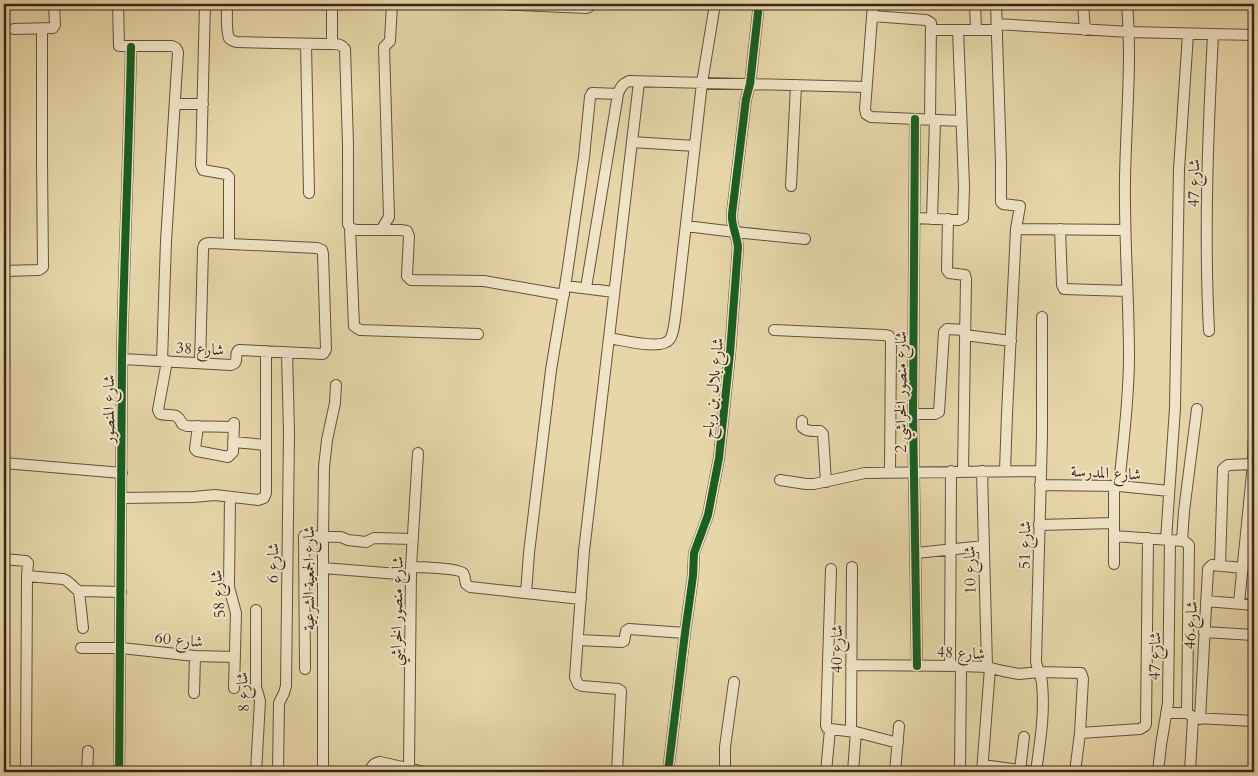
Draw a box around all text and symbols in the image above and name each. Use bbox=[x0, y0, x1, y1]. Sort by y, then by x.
street label: شارع 47 bbox=[1183, 159, 1207, 207]
street label: شارع منصور الخراشي 2 bbox=[890, 331, 916, 453]
street label: شارع 38 bbox=[175, 337, 225, 363]
street label: شارع بلال بن رباح bbox=[697, 337, 732, 440]
street label: شارع المنصور bbox=[98, 375, 122, 445]
street label: شارع المدرسة bbox=[1070, 460, 1142, 488]
street label: شارع 51 bbox=[1014, 521, 1038, 569]
street label: شارع الجمعية الشرعية bbox=[298, 526, 322, 630]
street label: شارع 6 bbox=[262, 543, 286, 583]
street label: شارع 10 bbox=[959, 546, 983, 594]
street label: شارع منصور الخراشي bbox=[385, 556, 413, 666]
street label: شارع 58 bbox=[205, 569, 233, 619]
street label: شارع 46 bbox=[1179, 600, 1205, 650]
street label: شارع 40 bbox=[826, 625, 850, 673]
street label: شارع 60 bbox=[154, 627, 204, 655]
street label: شارع 47 bbox=[1144, 632, 1168, 680]
street label: شارع 48 bbox=[936, 641, 986, 667]
street label: شارع 8 bbox=[231, 671, 257, 713]

